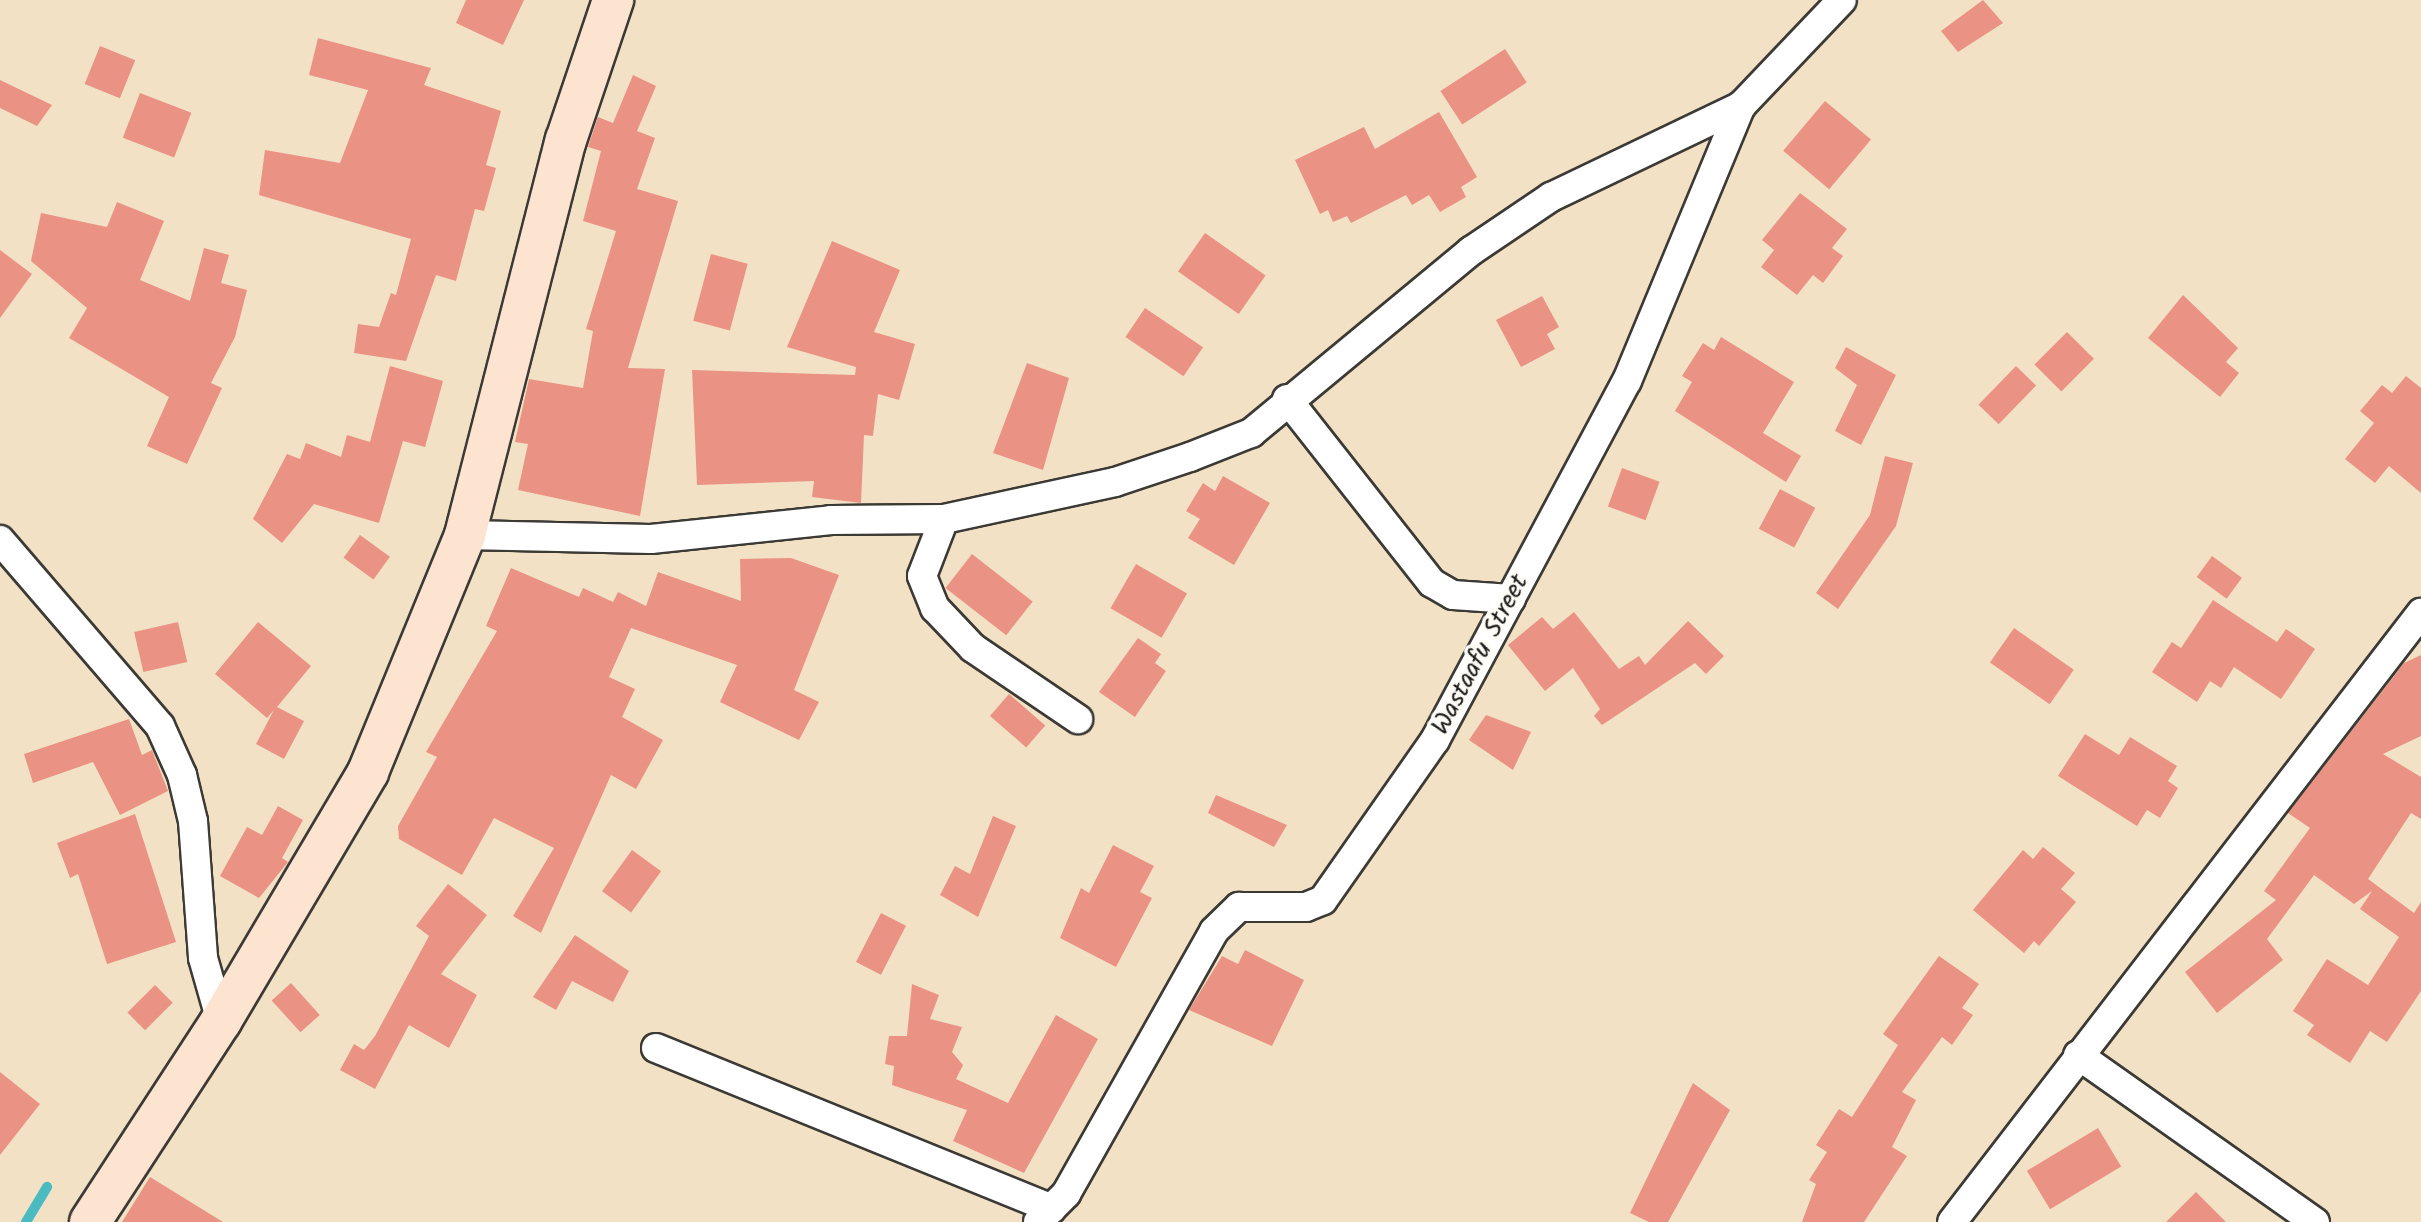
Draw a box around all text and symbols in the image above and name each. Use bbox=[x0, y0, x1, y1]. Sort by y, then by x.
street label: Wastaafu Street bbox=[1426, 570, 1536, 740]

